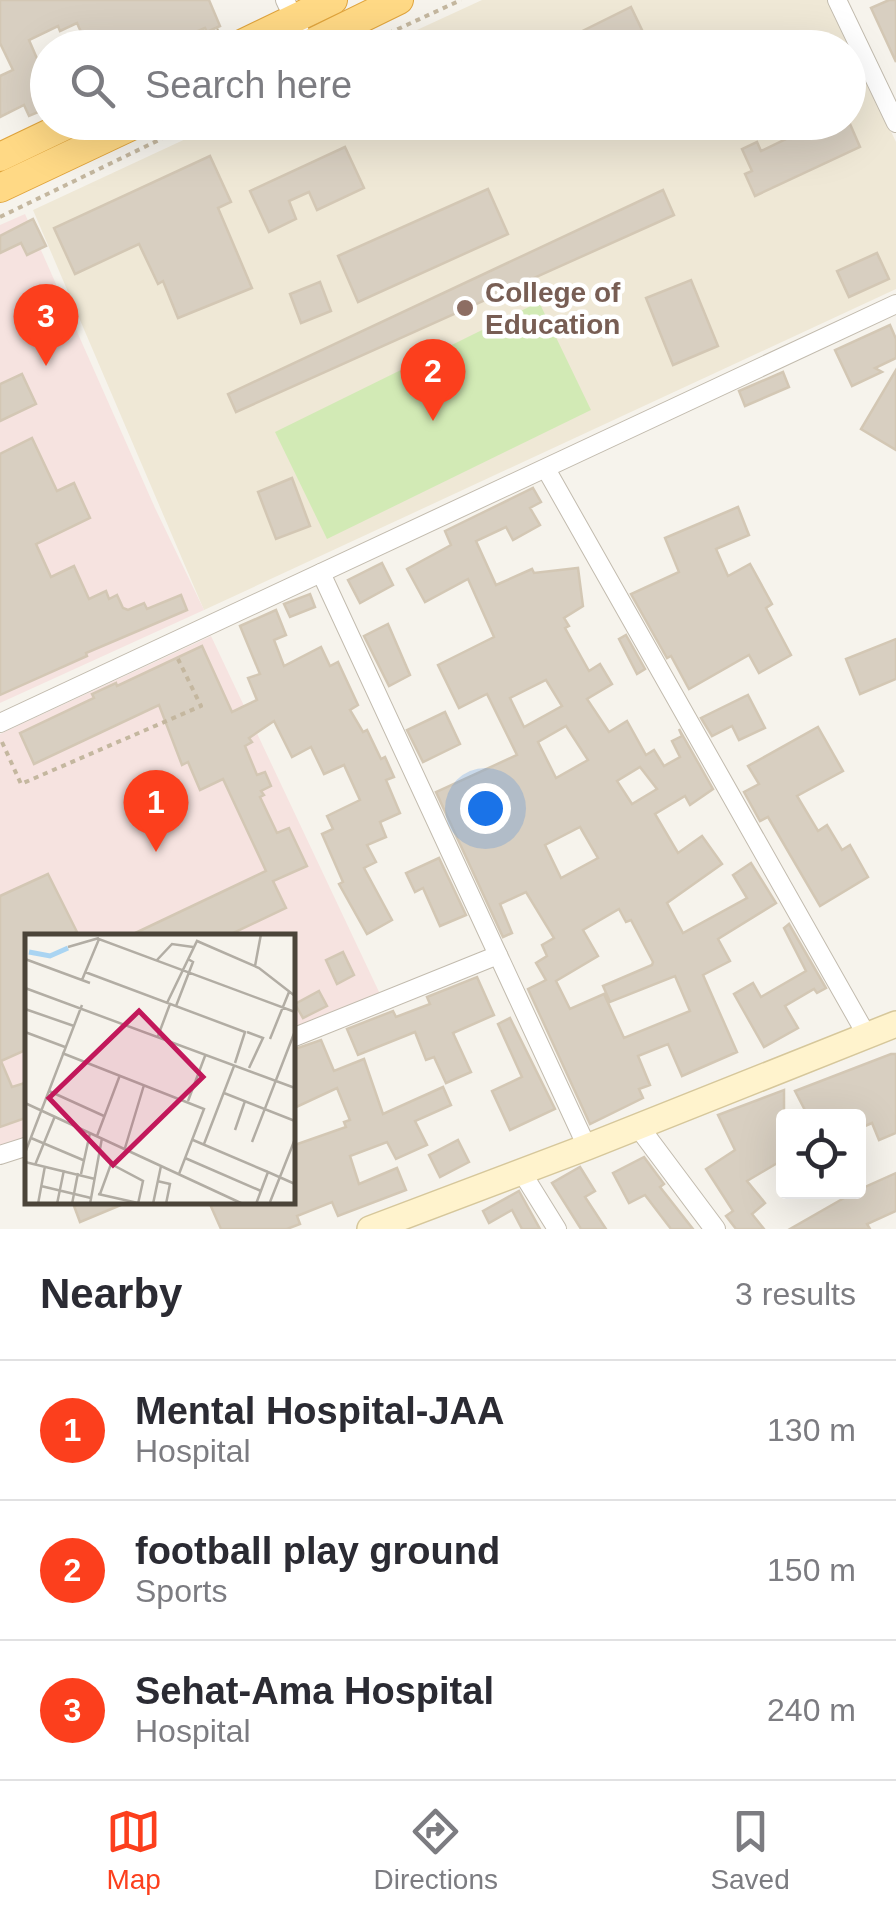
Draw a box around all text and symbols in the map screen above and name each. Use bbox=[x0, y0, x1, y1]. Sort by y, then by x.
search box bbox=[30, 30, 866, 140]
icon: search bbox=[65, 58, 120, 113]
text: Search here bbox=[145, 64, 352, 106]
place label: College of Education bbox=[485, 277, 621, 340]
pin: 3 bbox=[13, 284, 78, 366]
marker: College of Education bbox=[454, 297, 476, 319]
pin: 2 bbox=[400, 338, 466, 421]
pin: 1 bbox=[124, 770, 188, 852]
your location bbox=[460, 783, 511, 834]
inset map bbox=[25, 934, 295, 1204]
map controls bbox=[776, 1109, 866, 1199]
button: locate bbox=[776, 1109, 866, 1199]
text: Nearby bbox=[40, 1270, 182, 1317]
text: 3 results bbox=[735, 1276, 856, 1312]
text: Mental Hospital-JAA bbox=[135, 1390, 504, 1432]
text: 1 bbox=[64, 1412, 81, 1448]
text: 130 m bbox=[767, 1412, 856, 1448]
text: Hospital bbox=[135, 1433, 251, 1469]
text: football play ground bbox=[135, 1530, 500, 1572]
text: 2 bbox=[64, 1552, 81, 1588]
text: 150 m bbox=[767, 1552, 856, 1588]
text: Sports bbox=[135, 1573, 227, 1609]
text: Sehat-Ama Hospital bbox=[135, 1670, 494, 1712]
text: 3 bbox=[64, 1692, 81, 1728]
text: 240 m bbox=[767, 1692, 856, 1728]
text: Hospital bbox=[135, 1713, 251, 1749]
tab: Map bbox=[106, 1804, 161, 1896]
tab: Directions bbox=[374, 1804, 498, 1896]
tab: Saved bbox=[710, 1804, 790, 1896]

